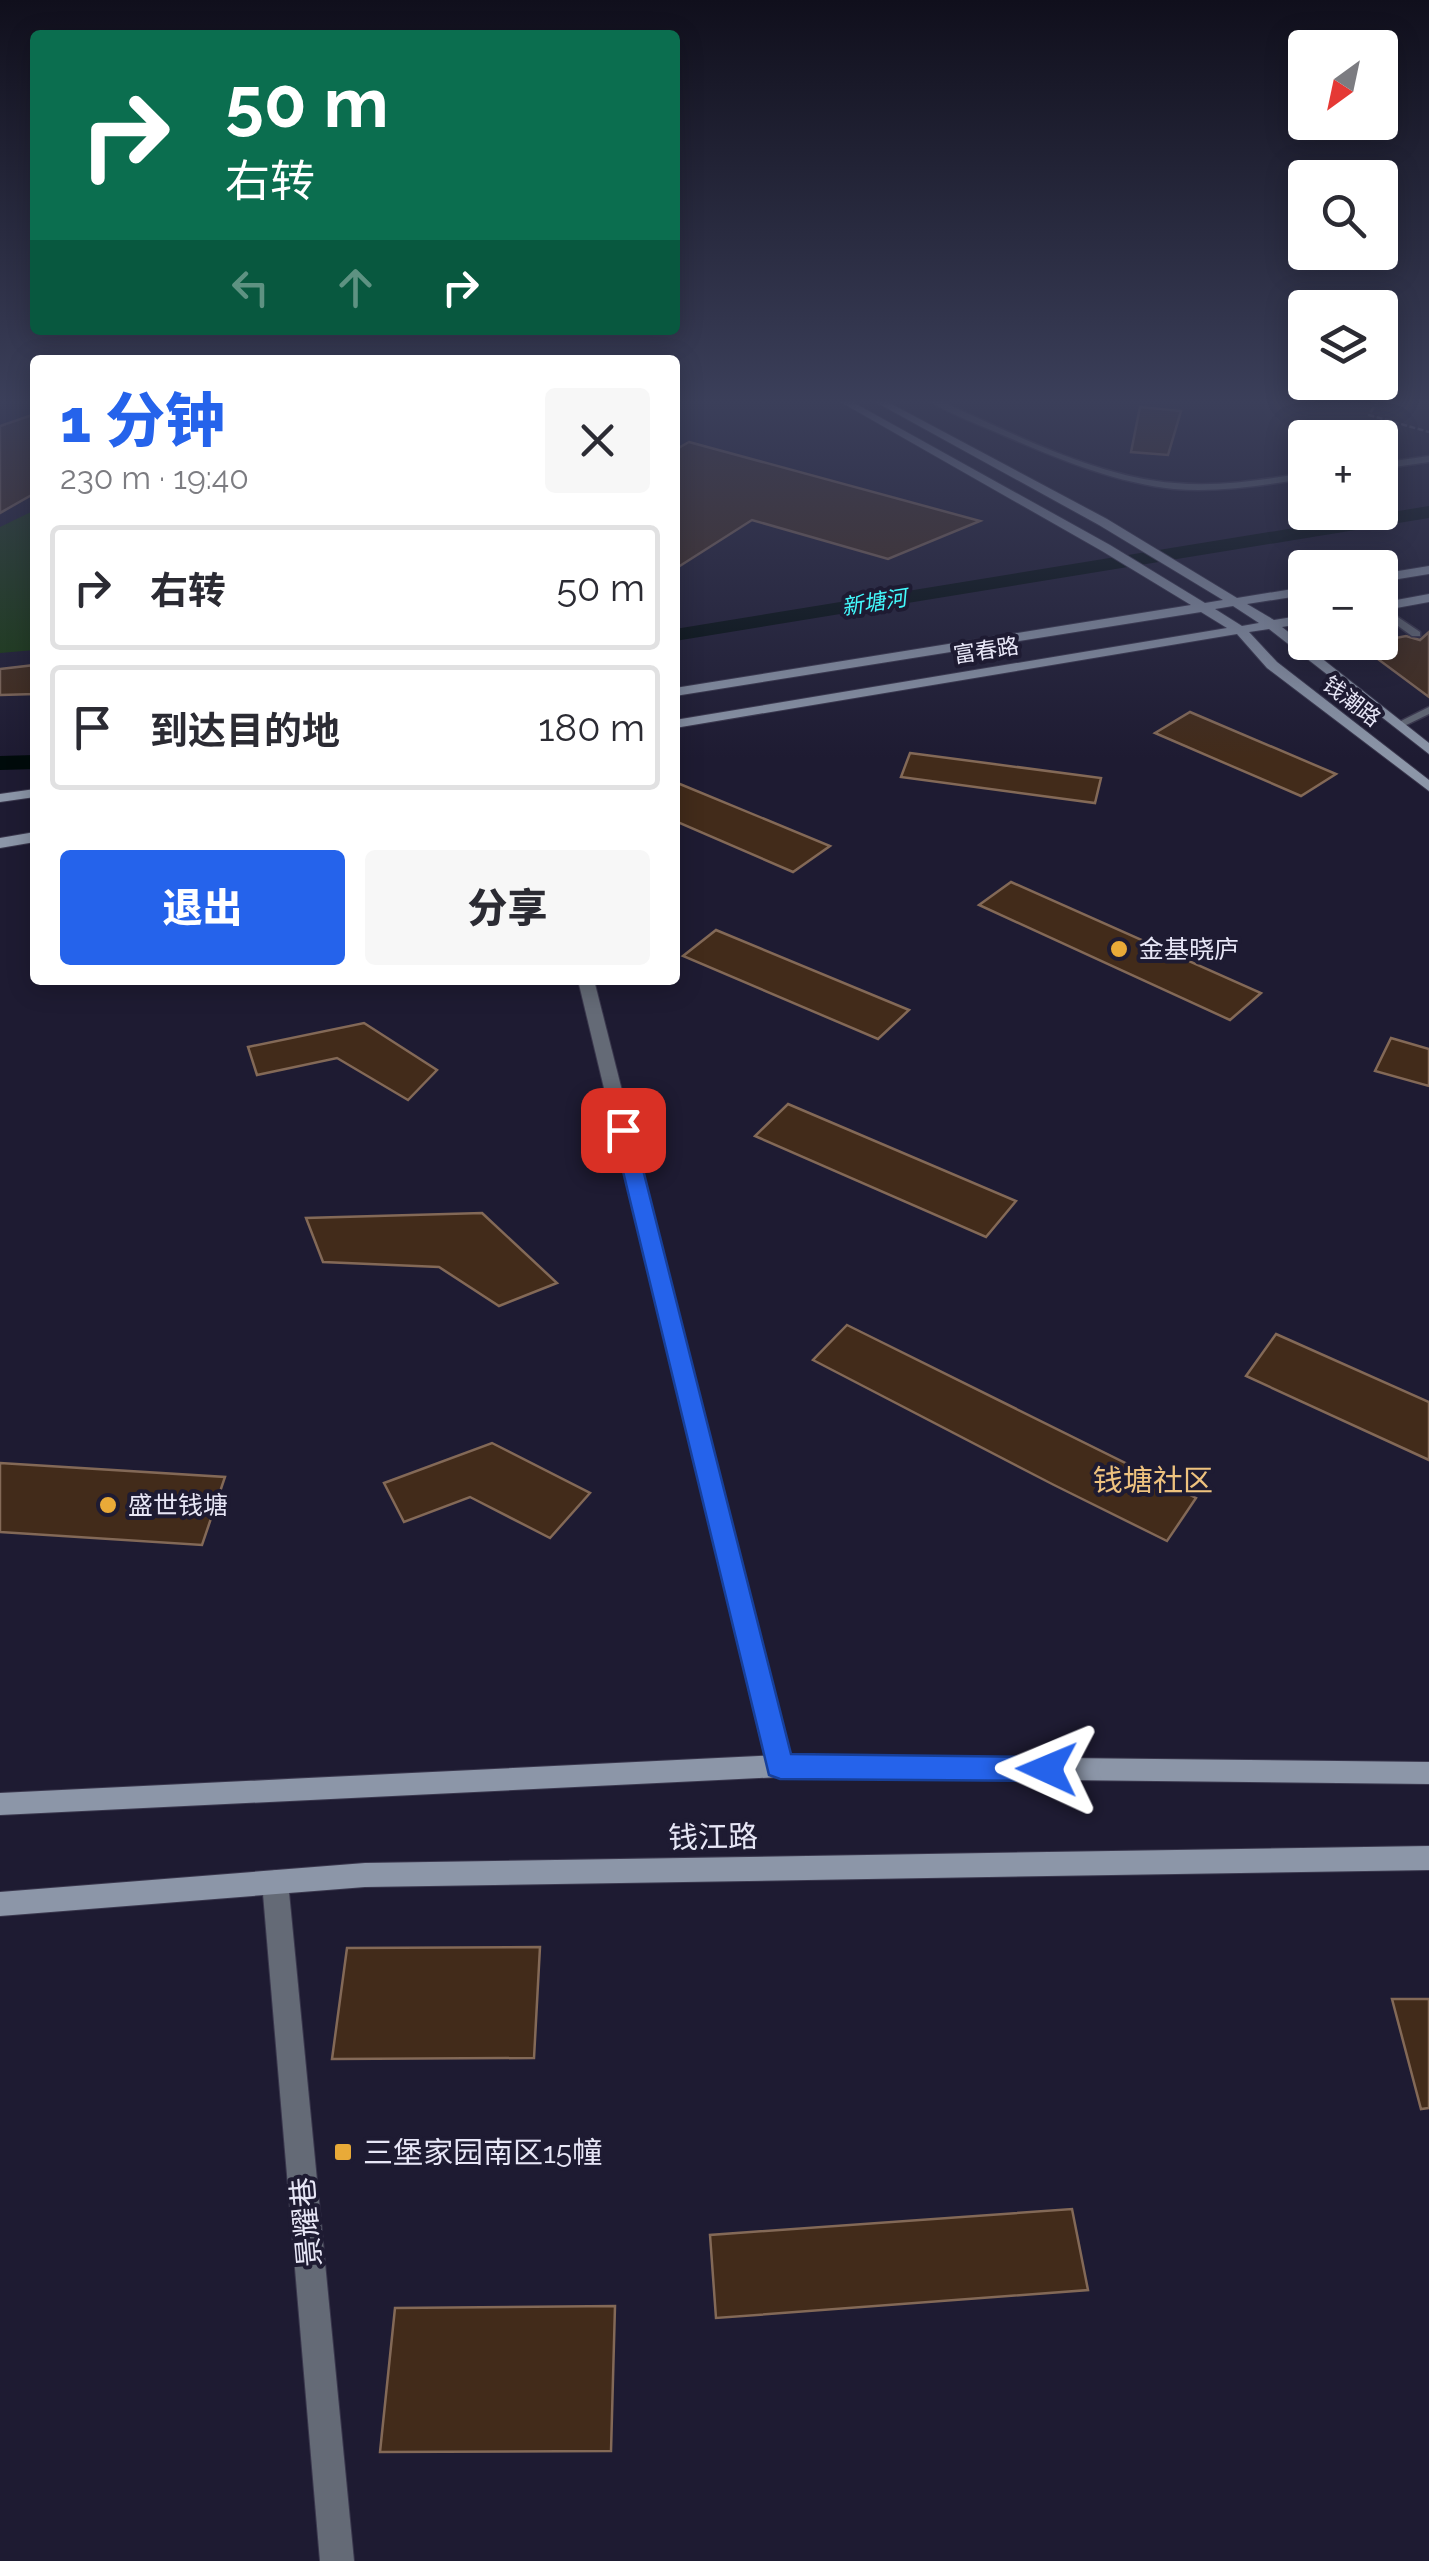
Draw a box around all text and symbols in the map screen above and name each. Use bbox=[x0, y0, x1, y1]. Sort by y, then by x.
north arrow bbox=[1288, 30, 1398, 140]
map controls bbox=[1288, 30, 1398, 660]
text: 50 m bbox=[225, 61, 389, 143]
icon: right bbox=[60, 70, 190, 200]
text: 右转 bbox=[225, 155, 315, 208]
button: search bbox=[1288, 160, 1398, 270]
icon: left bbox=[223, 260, 278, 315]
icon: ahead bbox=[328, 260, 383, 315]
icon: right bbox=[433, 260, 488, 315]
button: layers bbox=[1288, 290, 1398, 400]
text: 1 分钟 bbox=[60, 386, 225, 456]
button: close bbox=[545, 388, 650, 493]
button: + bbox=[1288, 420, 1398, 530]
text: 230 m · 19:40 bbox=[60, 459, 249, 496]
button: − bbox=[1288, 550, 1398, 660]
icon: right bbox=[65, 560, 120, 615]
text: 50 m bbox=[556, 565, 645, 610]
text: 右转 bbox=[150, 568, 226, 613]
water label: 新塘河 bbox=[839, 583, 913, 620]
street label: 富春路 bbox=[951, 632, 1021, 668]
street label: 钱潮路 bbox=[1318, 670, 1386, 732]
icon: arrive bbox=[65, 700, 120, 755]
text: 180 m bbox=[538, 705, 645, 750]
text: 到达目的地 bbox=[150, 708, 340, 753]
button: 退出 bbox=[60, 850, 345, 965]
button: 分享 bbox=[365, 850, 650, 965]
place label: 金基晓庐 bbox=[1139, 934, 1239, 964]
marker: 金基晓庐 bbox=[1108, 938, 1130, 960]
pin bbox=[581, 1088, 666, 1173]
icon: arrive bbox=[596, 1103, 651, 1158]
district label: 钱塘社区 bbox=[1093, 1463, 1213, 1498]
place label: 盛世钱塘 bbox=[128, 1490, 228, 1520]
marker: 盛世钱塘 bbox=[97, 1494, 119, 1516]
position arrow bbox=[995, 1717, 1099, 1821]
street label: 钱江路 bbox=[668, 1819, 758, 1855]
place label: 三堡家园南区15幢 bbox=[363, 2135, 602, 2170]
marker: 三堡家园南区15幢 bbox=[332, 2141, 354, 2163]
street label: 景耀巷 bbox=[285, 2176, 327, 2268]

